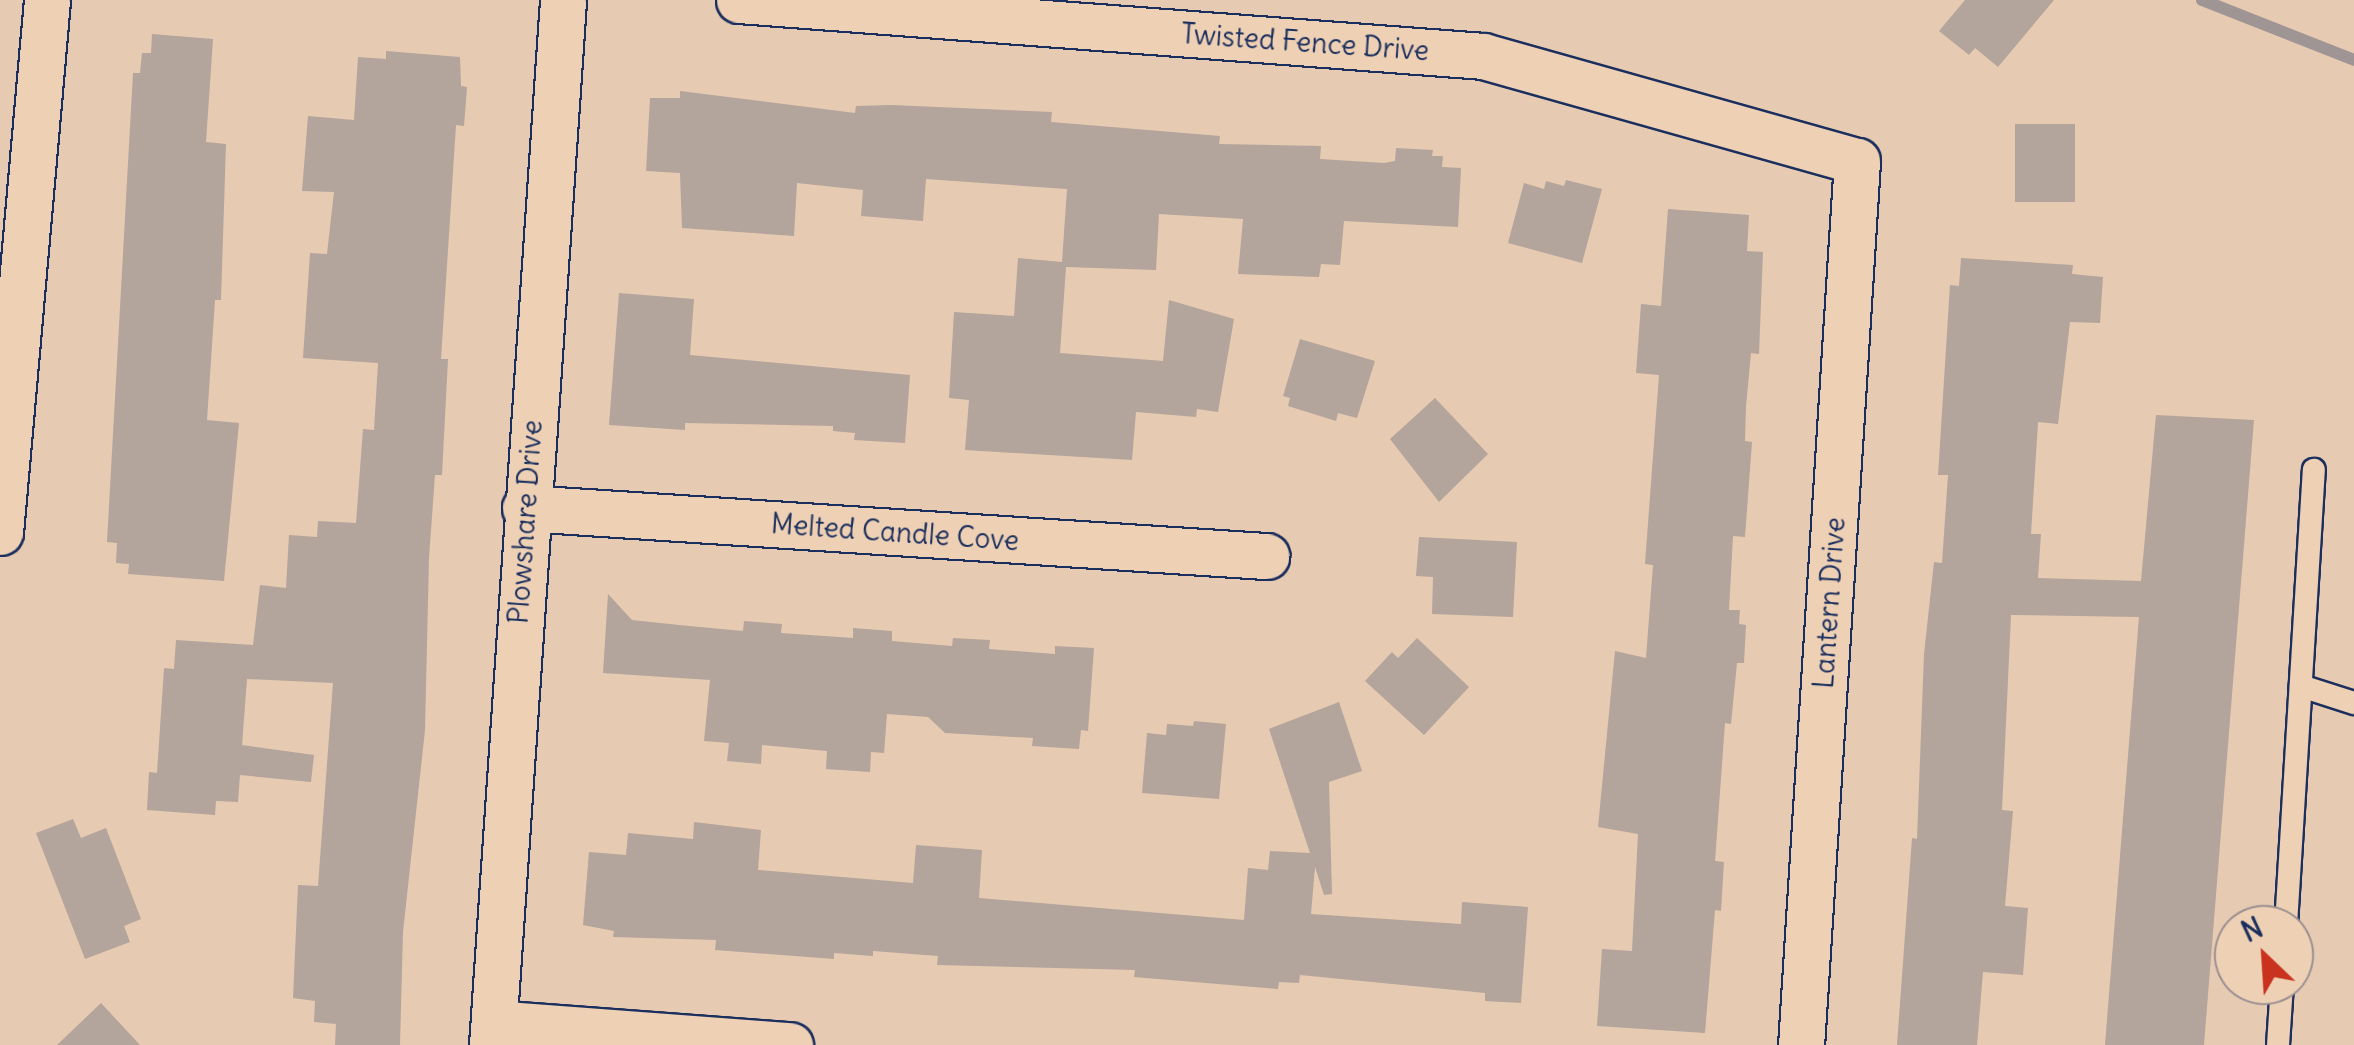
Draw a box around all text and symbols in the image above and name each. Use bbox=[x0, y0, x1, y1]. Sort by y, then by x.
street label: Twisted Fence Drive bbox=[1180, 17, 1430, 67]
street label: Plowshare Drive bbox=[501, 419, 549, 625]
street label: Melted Candle Cove bbox=[770, 507, 1020, 557]
street label: Lantern Drive bbox=[1806, 516, 1852, 690]
north arrow bbox=[2214, 905, 2314, 1005]
text: N bbox=[2236, 909, 2269, 950]

